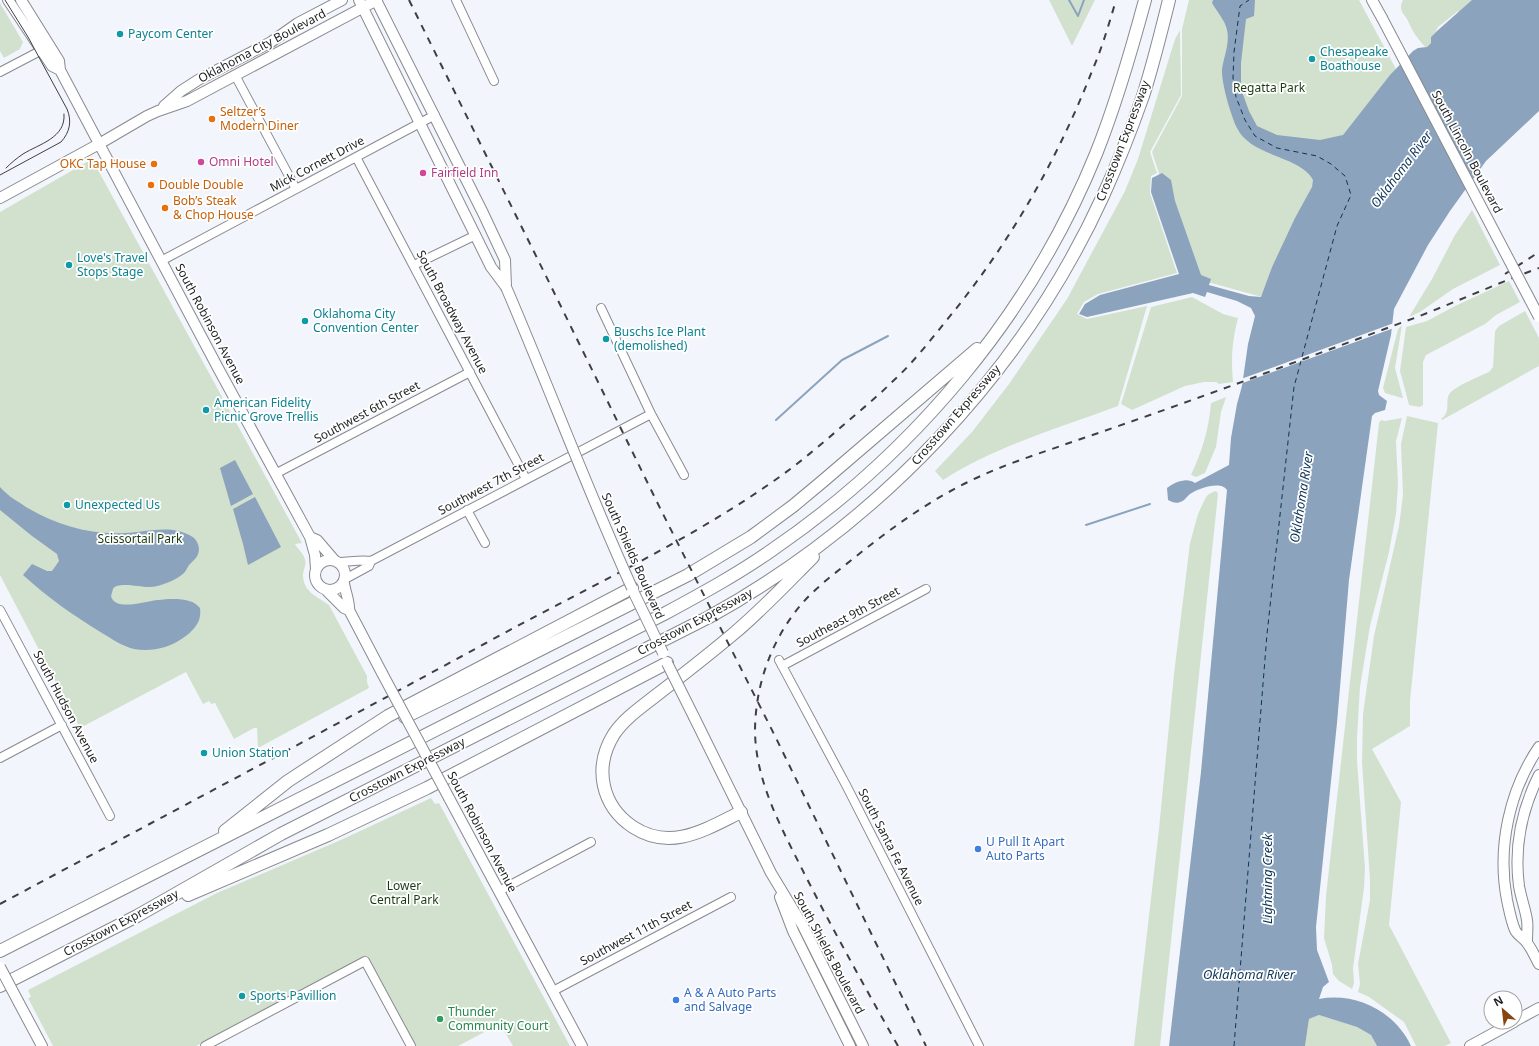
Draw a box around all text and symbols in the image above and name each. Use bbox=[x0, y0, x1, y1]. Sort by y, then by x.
street label: Oklahoma City Boulevard bbox=[195, 5, 329, 87]
place label: Paycom Center bbox=[128, 25, 213, 42]
marker: Paycom Center bbox=[115, 29, 125, 39]
place label: Chesapeake Boathouse bbox=[1320, 43, 1389, 74]
marker: Chesapeake Boathouse bbox=[1307, 54, 1317, 64]
street label: Crosstown Expressway bbox=[1092, 77, 1154, 204]
park label: Regatta Park bbox=[1233, 79, 1306, 96]
street label: South Lincoln Boulevard bbox=[1428, 87, 1507, 216]
place label: Seltzer’s Modern Diner bbox=[220, 103, 299, 134]
marker: Seltzer’s Modern Diner bbox=[207, 114, 217, 124]
water label: Oklahoma River bbox=[1366, 126, 1436, 211]
street label: Mick Cornett Drive bbox=[267, 131, 367, 196]
place label: Omni Hotel bbox=[209, 153, 274, 170]
place label: OKC Tap House bbox=[60, 155, 146, 172]
marker: Omni Hotel bbox=[196, 157, 206, 167]
marker: OKC Tap House bbox=[149, 159, 159, 169]
place label: Fairfield Inn bbox=[431, 164, 499, 181]
marker: Fairfield Inn bbox=[418, 168, 428, 178]
place label: Double Double bbox=[159, 176, 244, 193]
marker: Double Double bbox=[146, 180, 156, 190]
place label: Bob’s Steak & Chop House bbox=[173, 192, 254, 223]
marker: Bob’s Steak & Chop House bbox=[160, 203, 170, 213]
street label: South Broadway Avenue bbox=[413, 247, 492, 377]
place label: Love's Travel Stops Stage bbox=[77, 249, 148, 280]
marker: Love's Travel Stops Stage bbox=[64, 260, 74, 270]
street label: South Robinson Avenue bbox=[171, 260, 250, 387]
place label: Oklahoma City Convention Center bbox=[313, 305, 419, 336]
marker: Oklahoma City Convention Center bbox=[300, 316, 310, 326]
place label: Buschs Ice Plant (demolished) bbox=[614, 323, 706, 354]
marker: Buschs Ice Plant (demolished) bbox=[601, 334, 611, 344]
street label: Crosstown Expressway bbox=[907, 360, 1005, 469]
street label: Southwest 6th Street bbox=[311, 376, 423, 447]
place label: American Fidelity Picnic Grove Trellis bbox=[214, 394, 319, 425]
marker: American Fidelity Picnic Grove Trellis bbox=[201, 405, 211, 415]
street label: Southwest 7th Street bbox=[435, 448, 547, 519]
water label: Oklahoma River bbox=[1285, 449, 1317, 544]
street label: South Shields Boulevard bbox=[598, 490, 669, 622]
place label: Unexpected Us bbox=[75, 496, 160, 513]
marker: Unexpected Us bbox=[62, 500, 72, 510]
park label: Scissortail Park bbox=[98, 530, 183, 547]
street label: Southeast 9th Street bbox=[793, 582, 903, 651]
street label: Crosstown Expressway bbox=[634, 584, 756, 659]
street label: South Hudson Avenue bbox=[29, 647, 104, 766]
street label: Crosstown Expressway bbox=[346, 733, 468, 806]
place label: Union Station bbox=[212, 744, 289, 761]
marker: Union Station bbox=[199, 748, 209, 758]
street label: South Robinson Avenue bbox=[443, 768, 522, 895]
street label: South Santa Fe Avenue bbox=[855, 785, 928, 908]
place label: U Pull It Apart Auto Parts bbox=[986, 833, 1065, 864]
water label: Lightning Creek bbox=[1258, 833, 1276, 924]
marker: U Pull It Apart Auto Parts bbox=[973, 844, 983, 854]
park label: Lower Central Park bbox=[369, 877, 439, 908]
street label: Crosstown Expressway bbox=[60, 885, 182, 960]
street label: South Shields Boulevard bbox=[790, 889, 869, 1017]
street label: Southwest 11th Street bbox=[577, 896, 695, 969]
water label: Oklahoma River bbox=[1203, 965, 1296, 983]
place label: A & A Auto Parts and Salvage bbox=[684, 984, 777, 1015]
place label: Sports Pavillion bbox=[250, 987, 337, 1004]
north arrow bbox=[1483, 990, 1523, 1030]
marker: Sports Pavillion bbox=[237, 991, 247, 1001]
text: N bbox=[1491, 992, 1506, 1009]
marker: A & A Auto Parts and Salvage bbox=[671, 995, 681, 1005]
place label: Thunder Community Court bbox=[448, 1003, 549, 1034]
marker: Thunder Community Court bbox=[435, 1014, 445, 1024]

